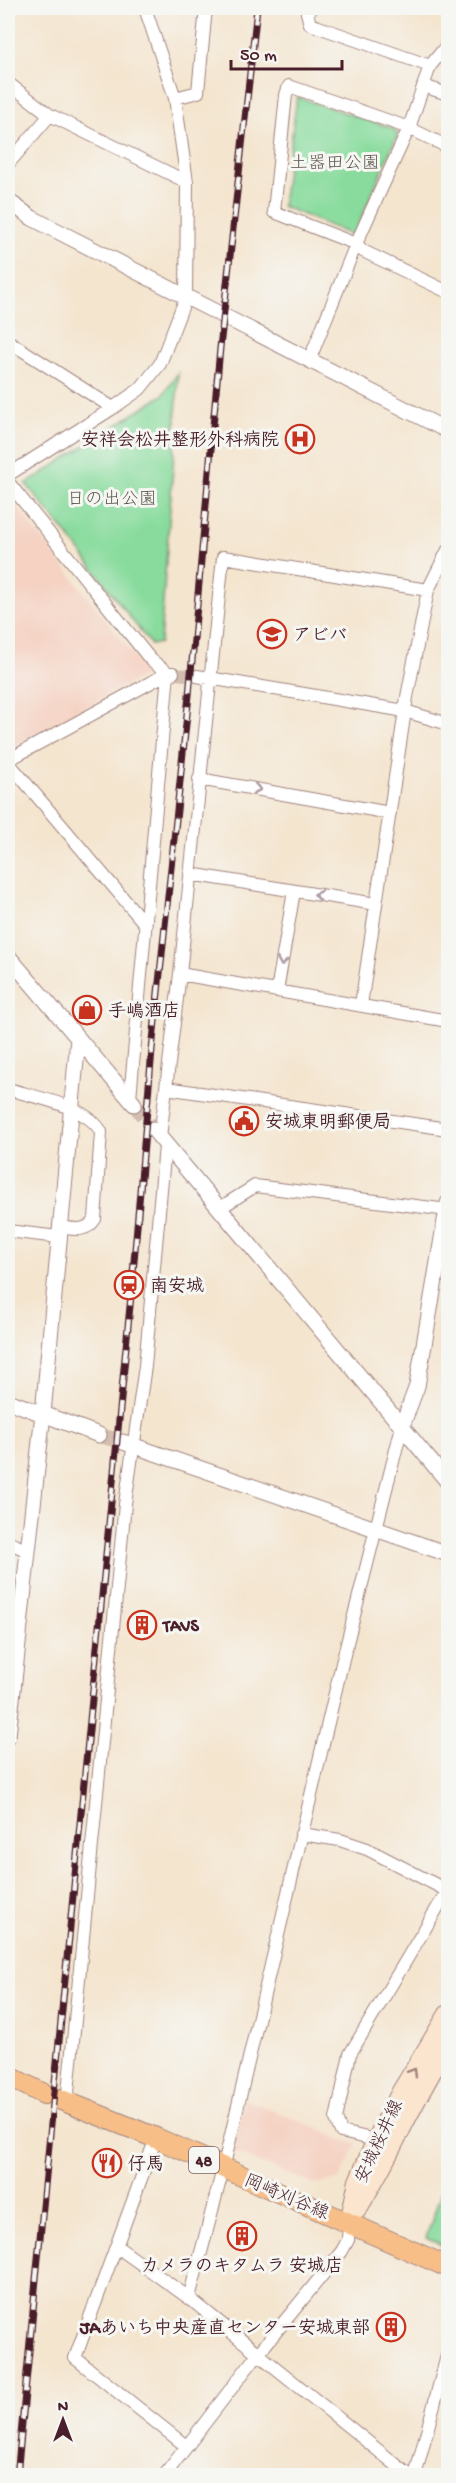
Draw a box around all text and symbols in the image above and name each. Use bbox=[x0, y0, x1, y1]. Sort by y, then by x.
scale bar bbox=[231, 33, 342, 71]
text: 50 m bbox=[240, 46, 277, 67]
park label: 土器田公園 bbox=[290, 154, 380, 175]
hospital icon: 安祥会松井整形外科病院 bbox=[284, 423, 316, 455]
place label: 安祥会松井整形外科病院 bbox=[81, 430, 279, 452]
park label: 日の出公園 bbox=[67, 489, 157, 511]
school or university icon: アビバ bbox=[256, 618, 288, 650]
place label: アビバ bbox=[293, 626, 347, 647]
one-way arrow bbox=[252, 782, 262, 795]
one-way arrow bbox=[314, 889, 323, 901]
one-way arrow bbox=[276, 956, 289, 966]
shop icon: 手嶋酒店 bbox=[71, 994, 103, 1026]
place label: 手嶋酒店 bbox=[108, 1001, 180, 1023]
public building icon: 安城東明郵便局 bbox=[228, 1105, 260, 1137]
place label: 安城東明郵便局 bbox=[265, 1112, 391, 1134]
station icon: 南安城 bbox=[113, 1269, 145, 1301]
place label: 南安城 bbox=[150, 1276, 204, 1298]
building icon: TAVS bbox=[126, 1609, 158, 1641]
place label: TAVS bbox=[161, 1617, 200, 1638]
one-way arrow bbox=[405, 2068, 417, 2078]
street label: 安城桜井線 bbox=[351, 2096, 409, 2187]
restaurant icon: 仔馬 bbox=[91, 2147, 123, 2179]
road number: 48 bbox=[189, 2147, 219, 2173]
place label: 仔馬 bbox=[128, 2154, 164, 2176]
street label: 岡崎刈谷線 bbox=[240, 2170, 332, 2226]
building icon: カメラのキタムラ 安城店 bbox=[226, 2220, 258, 2252]
place label: カメラのキタムラ 安城店 bbox=[141, 2256, 343, 2278]
building icon: JAあいち中央産直センター安城東部 bbox=[375, 2311, 407, 2343]
place label: JAあいち中央産直センター安城東部 bbox=[79, 2318, 370, 2340]
north arrow bbox=[33, 2390, 93, 2450]
text: N bbox=[58, 2399, 69, 2418]

